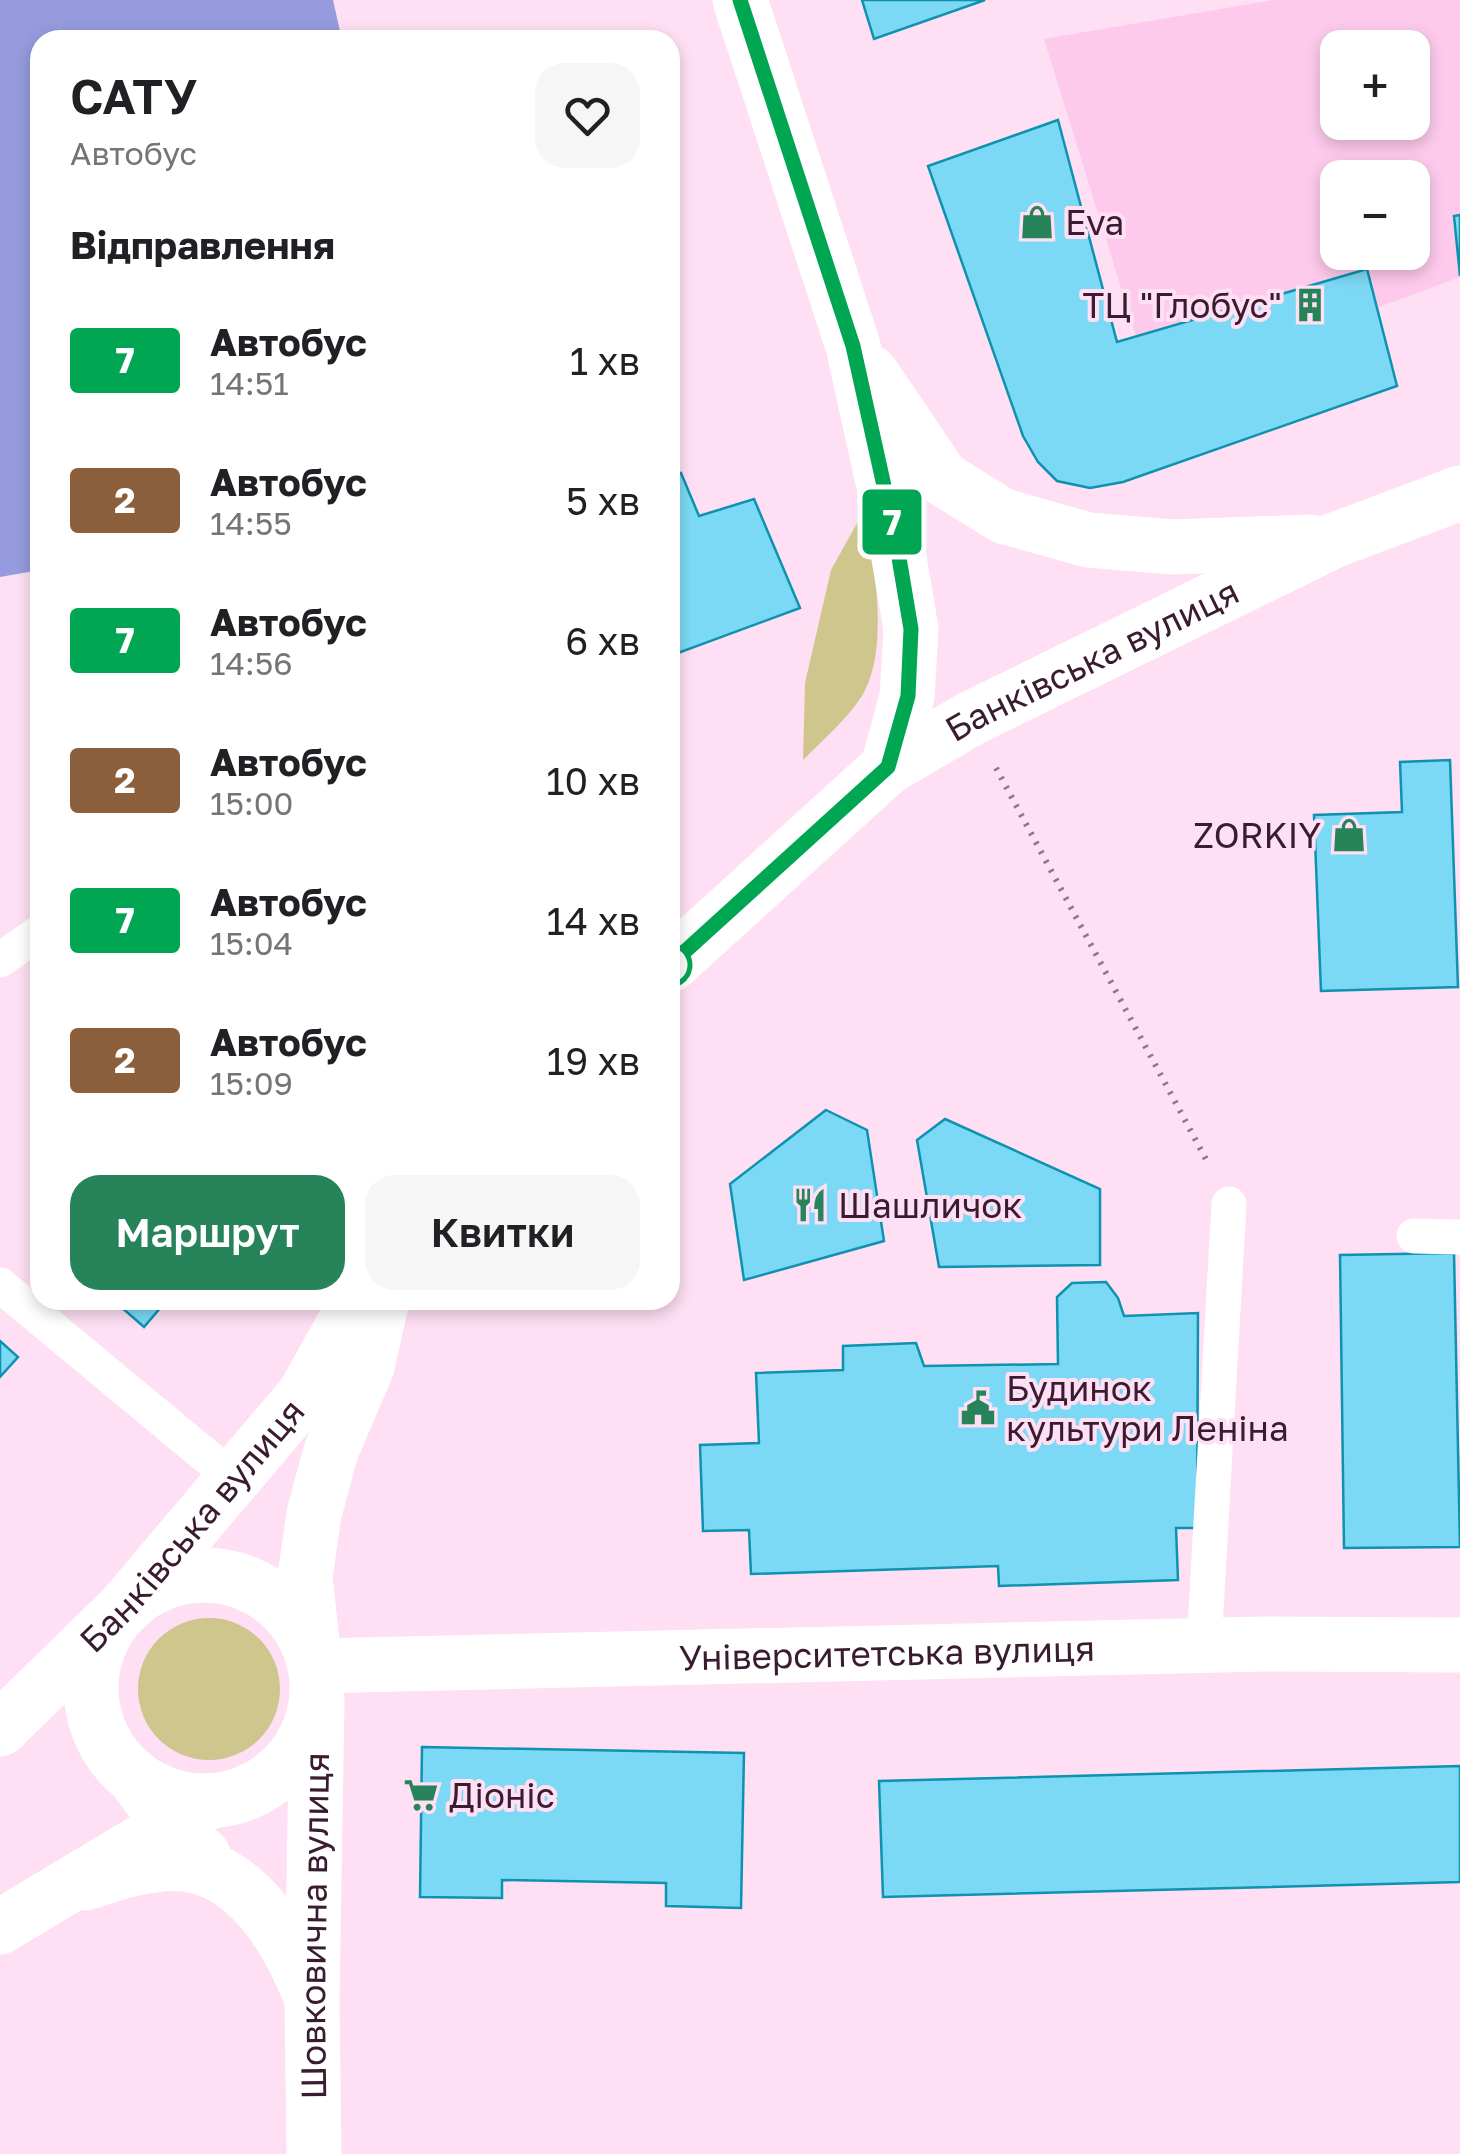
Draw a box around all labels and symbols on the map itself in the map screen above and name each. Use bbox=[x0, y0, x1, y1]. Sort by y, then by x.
place label: Eva bbox=[1065, 201, 1124, 243]
shop icon: Eva bbox=[1018, 203, 1056, 241]
place label: ТЦ "Глобус" bbox=[1082, 284, 1282, 326]
building icon: ТЦ "Глобус" bbox=[1291, 286, 1329, 324]
line badge: 7 bbox=[860, 490, 924, 554]
street label: Банківська вулиця bbox=[938, 570, 1245, 750]
place label: ZORKIY bbox=[1193, 814, 1322, 856]
shop icon: ZORKIY bbox=[1330, 816, 1368, 854]
unlabelled marker bbox=[649, 944, 691, 986]
place label: Шашличок bbox=[838, 1184, 1022, 1226]
restaurant icon: Шашличок bbox=[791, 1186, 829, 1224]
place label: Будинок культури Леніна bbox=[1006, 1367, 1289, 1449]
public building icon: Будинок культури Леніна bbox=[959, 1389, 997, 1427]
street label: Банківська вулиця bbox=[71, 1390, 313, 1661]
street label: Університетська вулиця bbox=[678, 1627, 1095, 1679]
street label: Шовковична вулиця bbox=[291, 1752, 337, 2100]
place label: Діоніс bbox=[449, 1774, 555, 1816]
supermarket icon: Діоніс bbox=[402, 1776, 440, 1814]

